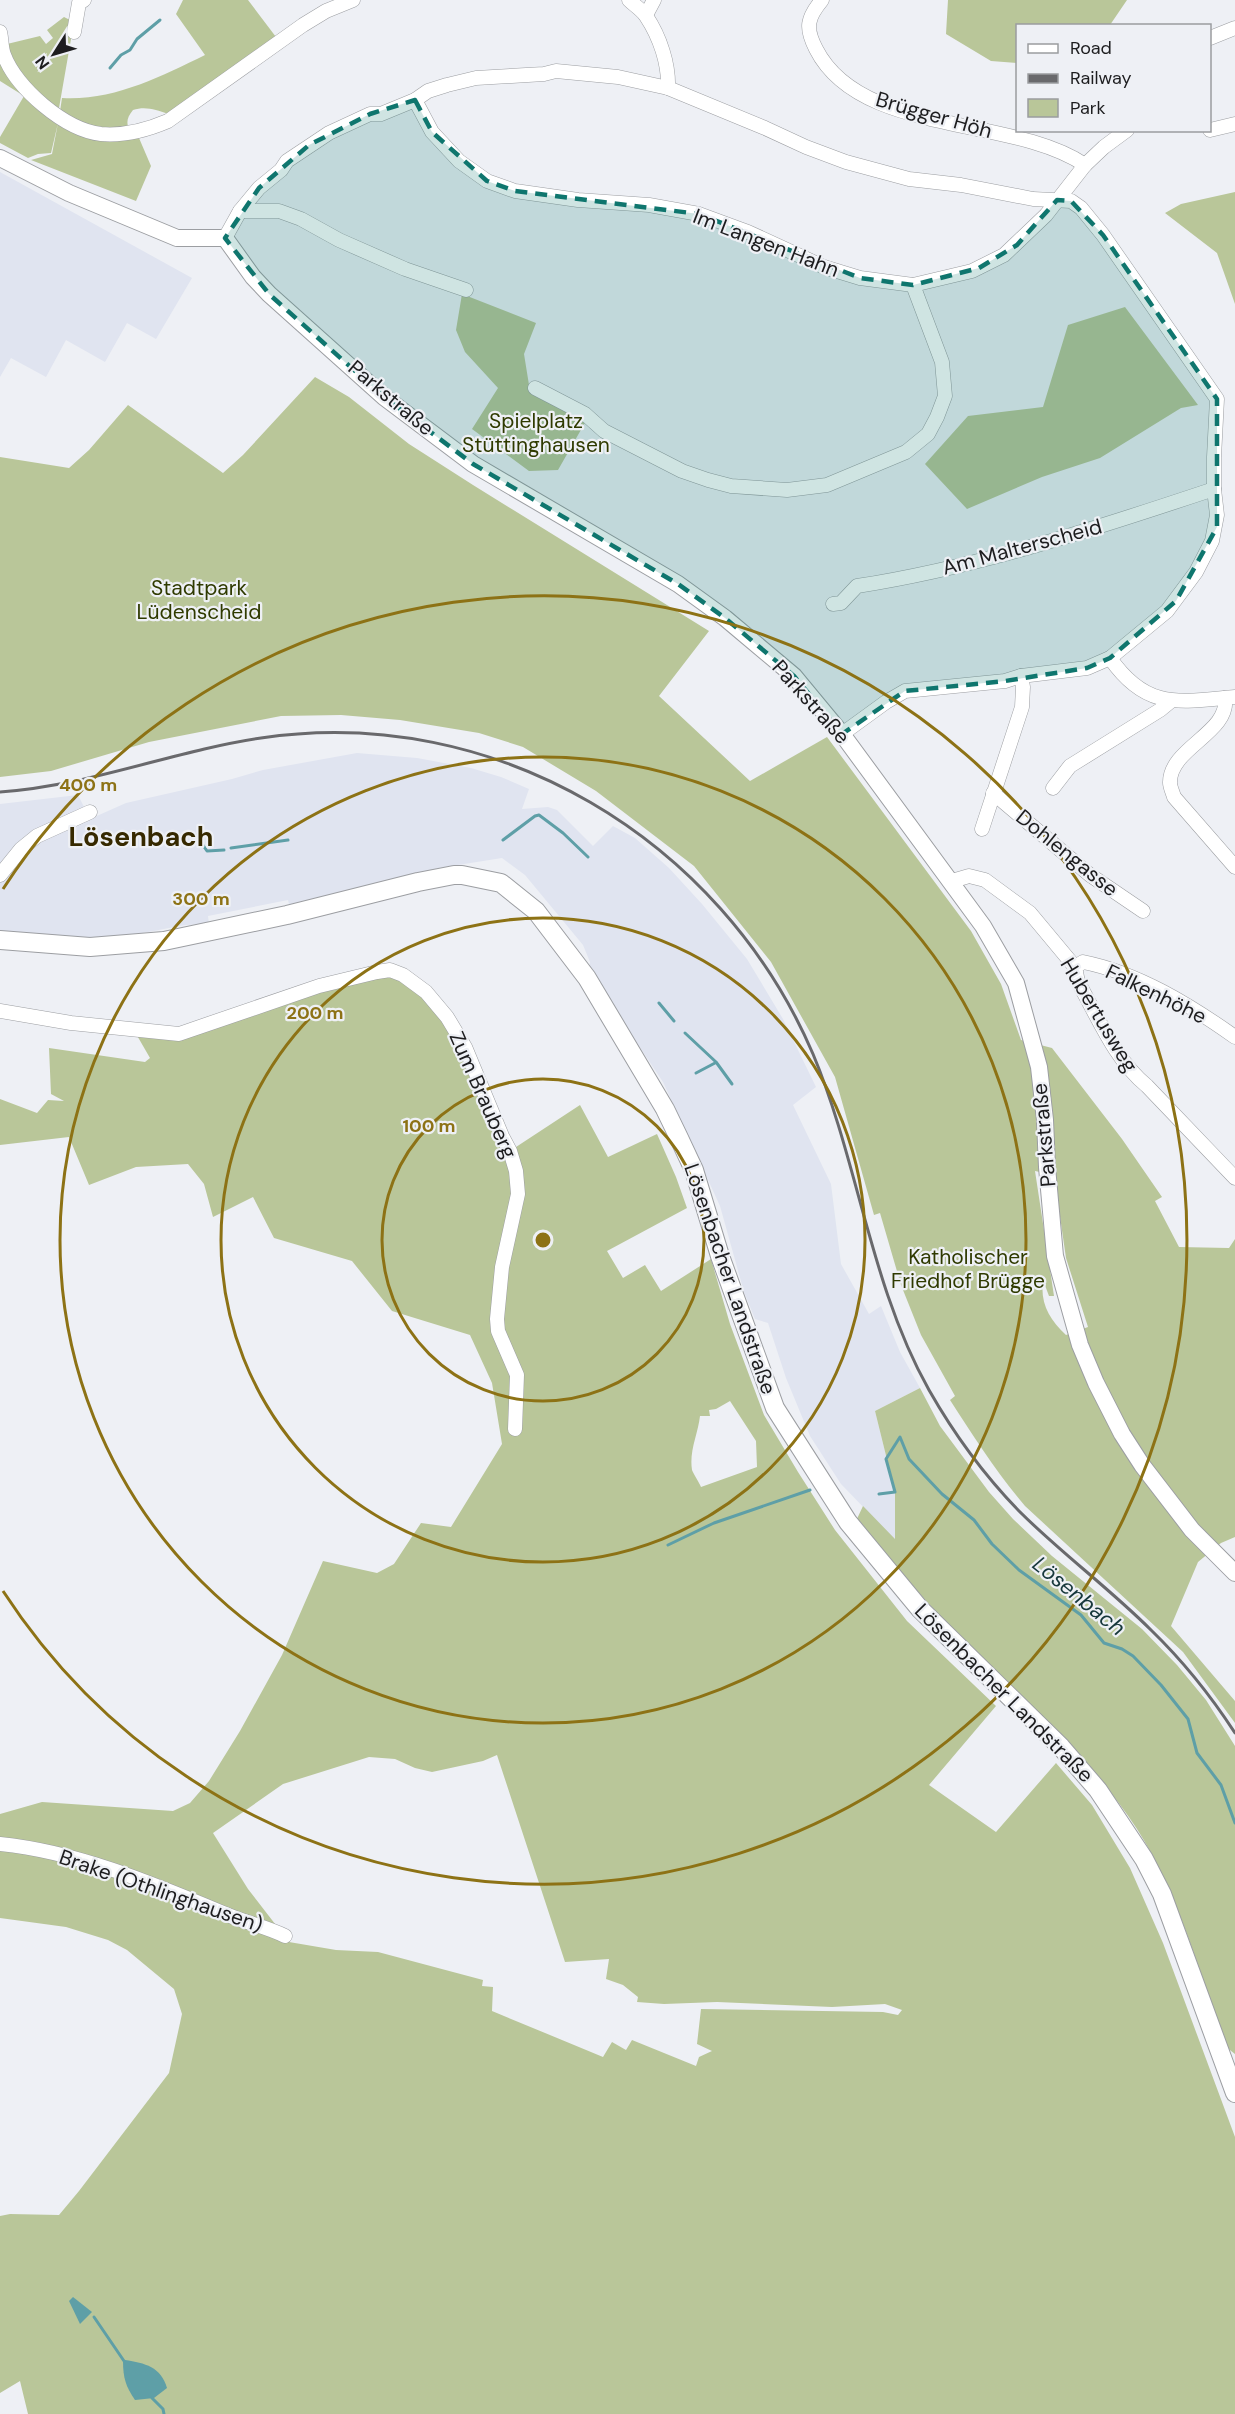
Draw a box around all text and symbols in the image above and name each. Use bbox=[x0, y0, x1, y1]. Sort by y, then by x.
north arrow bbox=[24, 24, 84, 84]
legend bbox=[1016, 24, 1211, 132]
text: Road bbox=[1070, 36, 1112, 60]
text: N bbox=[31, 52, 54, 74]
text: Railway bbox=[1070, 66, 1132, 90]
street label: Brügger Höh bbox=[873, 85, 995, 145]
text: Park bbox=[1070, 96, 1106, 120]
street label: Im Langen Hahn bbox=[689, 202, 843, 284]
street label: Parkstraße bbox=[342, 354, 440, 442]
park label: Spielplatz Stüttinghausen bbox=[462, 407, 610, 459]
street label: Am Malterscheid bbox=[939, 512, 1105, 582]
park label: Stadtpark Lüdenscheid bbox=[136, 574, 262, 626]
street label: Parkstraße bbox=[766, 654, 856, 750]
text: 400 m bbox=[59, 773, 117, 797]
street label: Dohlengasse bbox=[1010, 803, 1124, 903]
district label: Lösenbach bbox=[69, 819, 213, 854]
text: 300 m bbox=[172, 887, 230, 911]
street label: Hubertusweg bbox=[1054, 953, 1144, 1078]
street label: Falkenhöhe bbox=[1101, 958, 1211, 1030]
text: 200 m bbox=[287, 1001, 343, 1025]
street label: Zum Brauberg bbox=[443, 1027, 524, 1163]
street label: Parkstraße bbox=[1026, 1082, 1062, 1188]
text: 100 m bbox=[402, 1114, 456, 1138]
street label: Lösenbacher Landstraße bbox=[677, 1160, 783, 1398]
centre of rings bbox=[533, 1230, 553, 1250]
park label: Katholischer Friedhof Brügge bbox=[891, 1243, 1045, 1295]
water label: Lösenbach bbox=[1027, 1550, 1131, 1642]
street label: Lösenbacher Landstraße bbox=[908, 1597, 1100, 1789]
street label: Brake (Othlinghausen) bbox=[55, 1843, 267, 1939]

